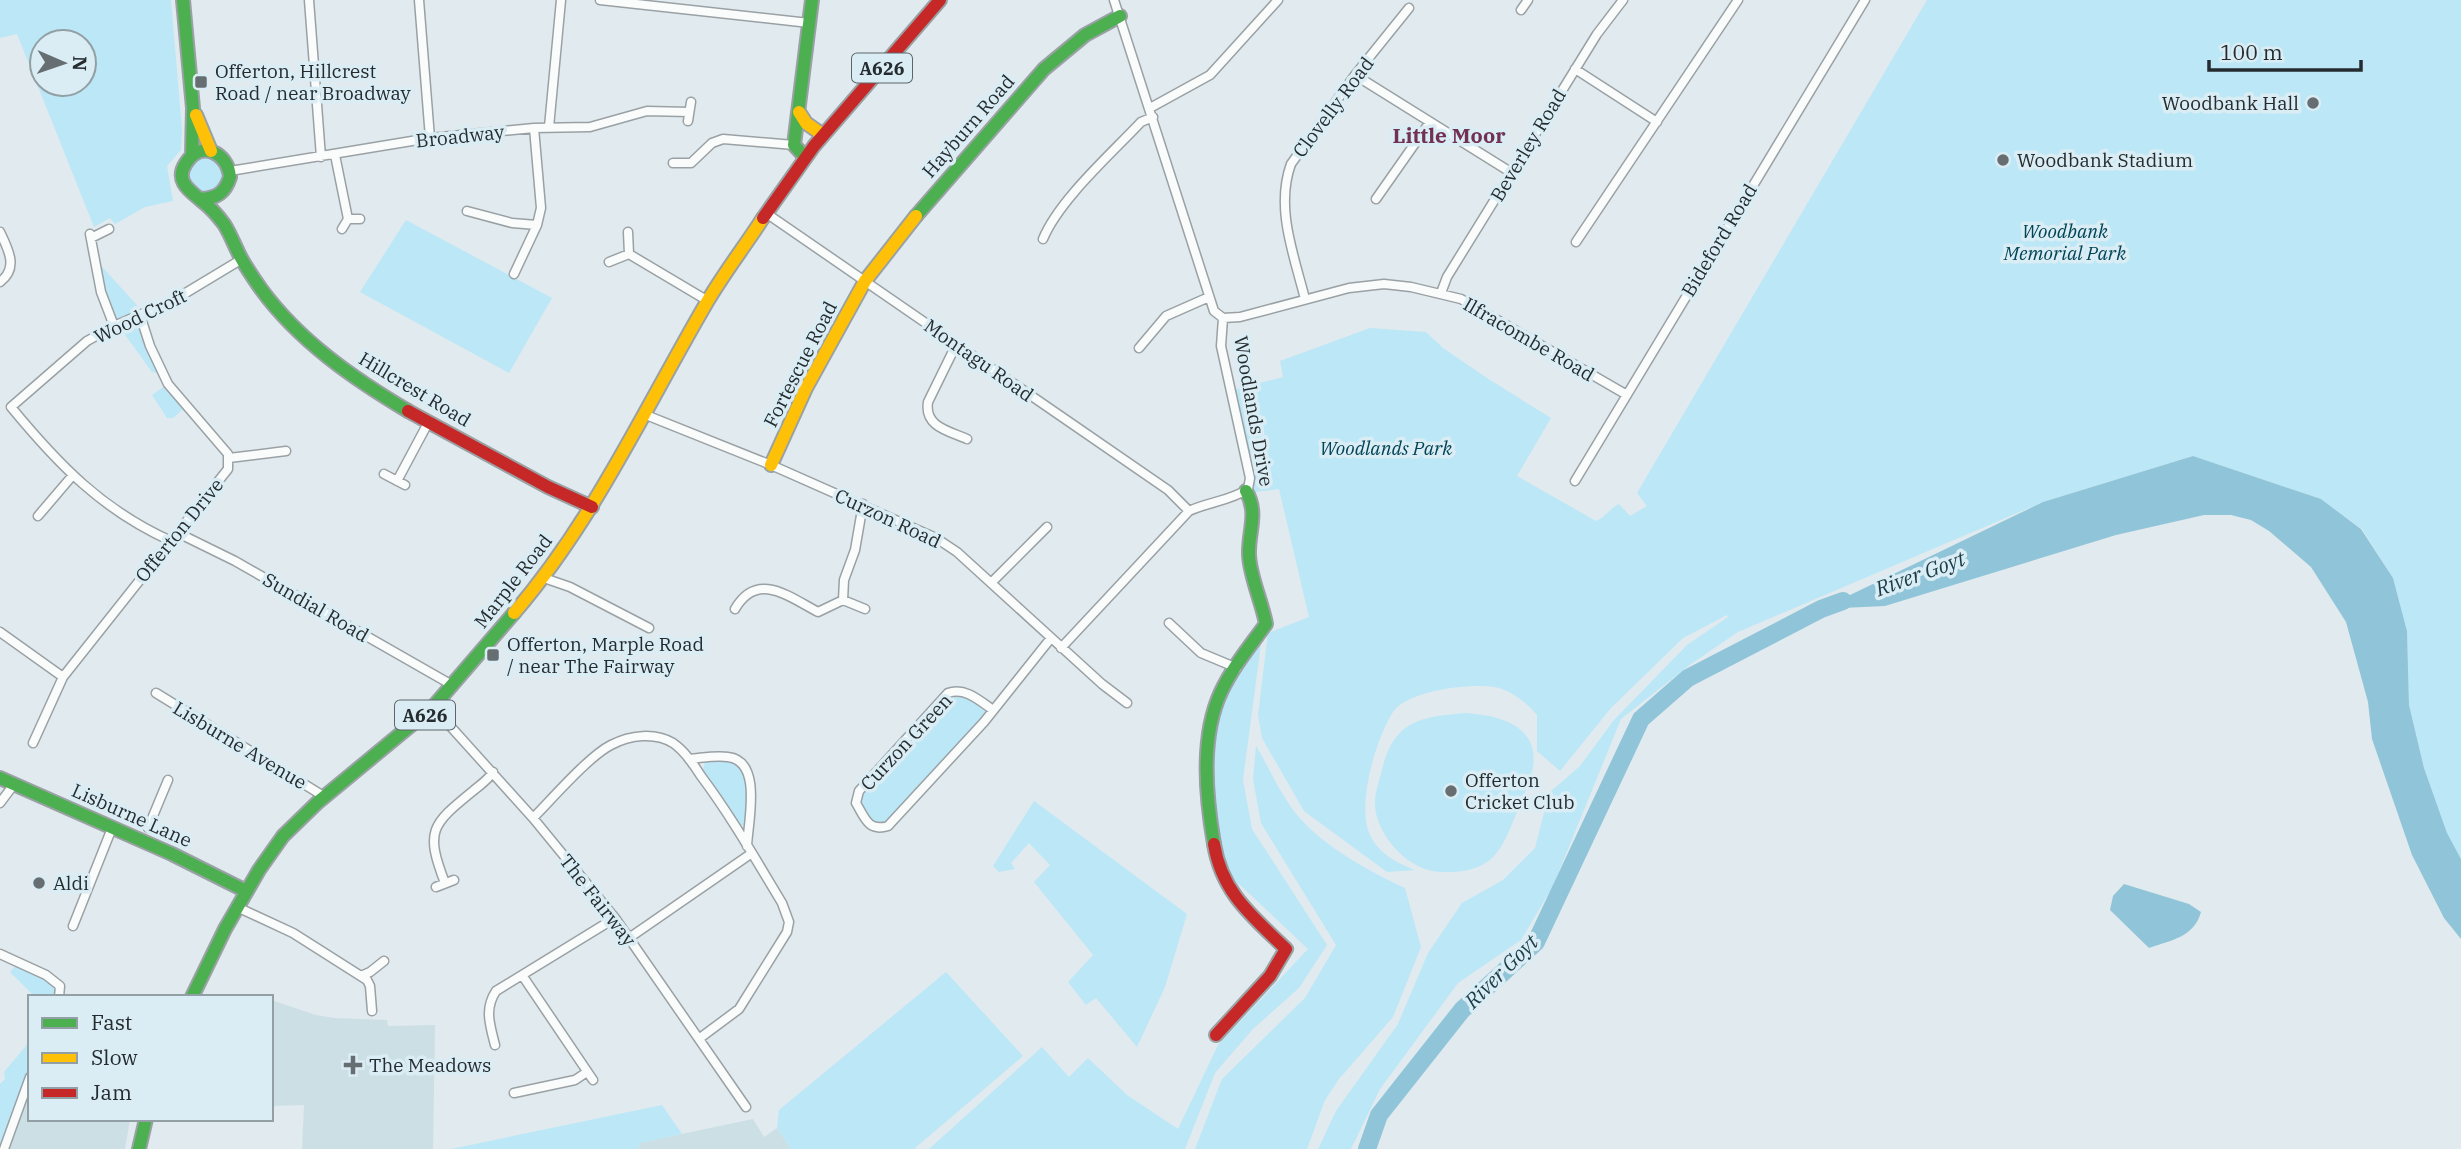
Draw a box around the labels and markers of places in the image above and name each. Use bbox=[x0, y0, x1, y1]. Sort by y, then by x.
place label: Offerton, Hillcrest Road / near Broadway bbox=[215, 59, 412, 105]
marker: Offerton, Hillcrest Road / near Broadway bbox=[193, 74, 209, 90]
place label: Woodbank Hall bbox=[2162, 91, 2299, 115]
marker: Woodbank Hall bbox=[2305, 95, 2321, 111]
place label: Woodbank Stadium bbox=[2017, 148, 2193, 172]
marker: Woodbank Stadium bbox=[1995, 152, 2011, 168]
place label: Offerton, Marple Road / near The Fairway bbox=[507, 632, 704, 678]
marker: Offerton, Marple Road / near The Fairway bbox=[485, 647, 501, 663]
place label: Offerton Cricket Club bbox=[1465, 768, 1575, 814]
marker: Offerton Cricket Club bbox=[1443, 783, 1459, 799]
place label: Aldi bbox=[53, 871, 89, 895]
marker: Aldi bbox=[31, 875, 47, 891]
place label: The Meadows bbox=[369, 1053, 491, 1077]
marker: The Meadows bbox=[343, 1055, 363, 1075]

